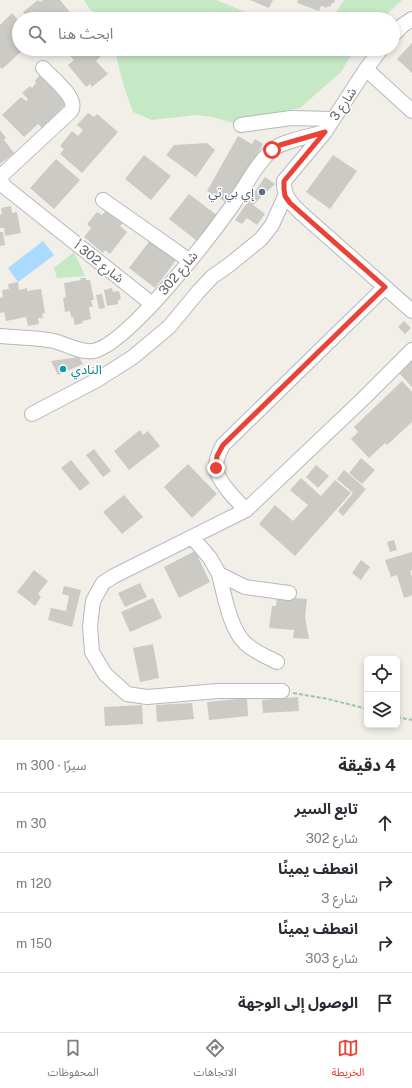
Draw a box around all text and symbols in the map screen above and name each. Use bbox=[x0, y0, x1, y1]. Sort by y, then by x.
search box bbox=[12, 12, 400, 56]
icon: search bbox=[26, 23, 48, 45]
text: ابحث هنا bbox=[58, 25, 113, 42]
street label: شارع 3 bbox=[327, 85, 362, 125]
route start bbox=[263, 141, 281, 159]
place label: إي بي تي bbox=[208, 185, 254, 203]
marker: إي بي تي bbox=[257, 187, 267, 197]
street label: شارع 302 أ bbox=[69, 237, 127, 288]
street label: شارع 302 bbox=[155, 248, 203, 300]
place label: النادي bbox=[71, 362, 102, 380]
marker: النادي bbox=[58, 364, 68, 374]
route end bbox=[207, 459, 225, 477]
map controls bbox=[364, 656, 400, 728]
button: locate bbox=[364, 656, 400, 692]
button: layers bbox=[364, 692, 400, 728]
text: 4 دقيقة bbox=[338, 755, 396, 775]
text: سيرًا · 300 m bbox=[16, 758, 87, 773]
text: تابع السير bbox=[294, 800, 358, 817]
icon: ahead bbox=[374, 812, 396, 834]
text: 30 m bbox=[16, 816, 46, 831]
text: شارع 302 bbox=[306, 831, 358, 846]
text: انعطف يمينًا bbox=[278, 860, 358, 877]
icon: right bbox=[374, 872, 396, 894]
text: 120 m bbox=[16, 876, 51, 891]
text: شارع 3 bbox=[321, 891, 358, 906]
text: انعطف يمينًا bbox=[278, 920, 358, 937]
icon: right bbox=[374, 932, 396, 954]
text: 150 m bbox=[16, 936, 52, 951]
text: شارع 303 bbox=[305, 951, 358, 966]
icon: arrive bbox=[374, 992, 396, 1014]
text: الوصول إلى الوجهة bbox=[238, 994, 358, 1011]
tab: المحفوظات bbox=[48, 1037, 99, 1084]
tab: الاتجاهات bbox=[194, 1037, 237, 1084]
tab: الخريطة bbox=[332, 1037, 365, 1084]

